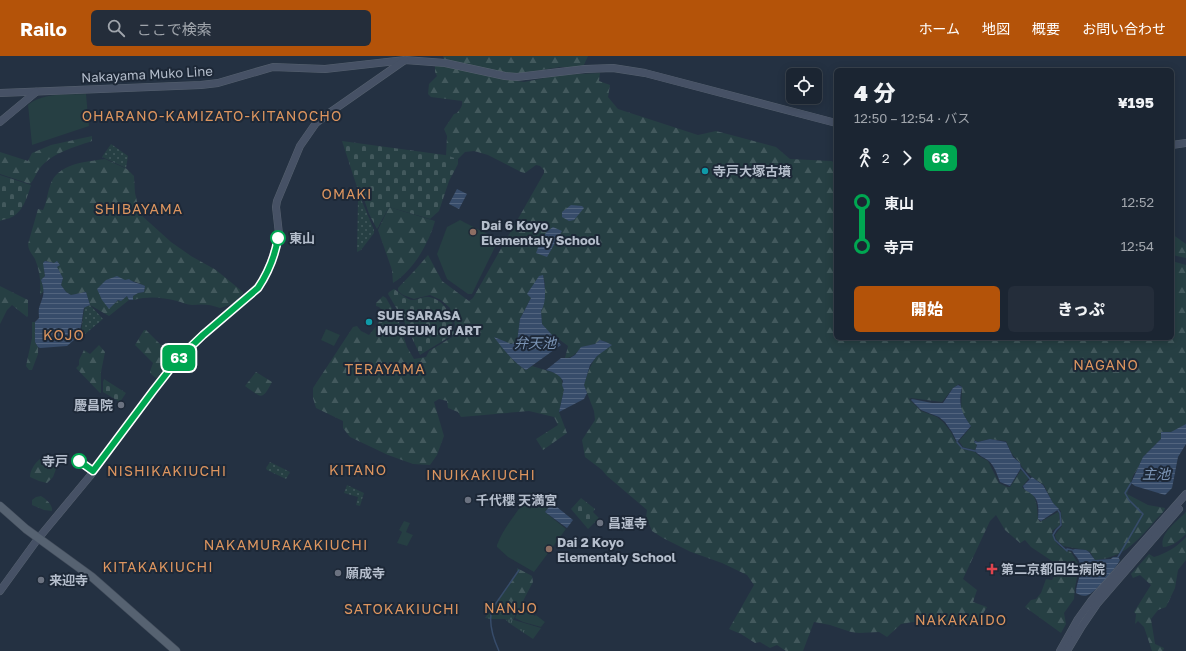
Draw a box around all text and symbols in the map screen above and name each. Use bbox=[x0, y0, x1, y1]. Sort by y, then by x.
search box bbox=[91, 10, 371, 46]
text: Railo bbox=[20, 17, 67, 40]
icon: search bbox=[105, 17, 127, 39]
text: ここで検索 bbox=[137, 20, 212, 38]
text: ホーム bbox=[918, 20, 960, 37]
text: 地図 bbox=[982, 20, 1010, 37]
text: 概要 bbox=[1032, 20, 1060, 37]
text: お問い合わせ bbox=[1082, 20, 1166, 37]
street label: Nakayama Muko Line bbox=[81, 63, 213, 85]
map controls bbox=[786, 68, 822, 104]
button: locate bbox=[786, 68, 822, 104]
text: 4 分 bbox=[854, 79, 895, 106]
text: ¥195 bbox=[1118, 93, 1154, 111]
district label: OHARANO-KAMIZATO-KITANOCHO bbox=[82, 107, 342, 124]
text: 12:50 – 12:54 · バス bbox=[854, 110, 970, 126]
icon: walk bbox=[854, 147, 876, 169]
icon: forward bbox=[896, 147, 918, 169]
text: 63 bbox=[932, 149, 949, 166]
text: 2 bbox=[882, 150, 890, 166]
place label: 寺戸大塚古墳 bbox=[713, 163, 791, 179]
marker: 寺戸大塚古墳 bbox=[700, 166, 710, 176]
district label: OMAKI bbox=[322, 185, 372, 202]
text: 東山 bbox=[884, 194, 914, 212]
text: 12:52 bbox=[1121, 194, 1154, 210]
district label: SHIBAYAMA bbox=[95, 200, 183, 217]
place label: Dai 6 Koyo Elementaly School bbox=[481, 217, 601, 248]
marker: Dai 6 Koyo Elementaly School bbox=[468, 227, 478, 237]
marker: 東山 bbox=[270, 230, 286, 246]
place label: 東山 bbox=[289, 230, 315, 246]
text: 寺戸 bbox=[884, 238, 914, 256]
text: 12:54 bbox=[1121, 238, 1154, 254]
button: 開始 bbox=[854, 286, 1000, 332]
button: きっぷ bbox=[1008, 286, 1154, 332]
place label: SUE SARASA MUSEUM of ART bbox=[377, 307, 482, 338]
marker: SUE SARASA MUSEUM of ART bbox=[364, 317, 374, 327]
district label: KOJO bbox=[43, 326, 85, 343]
water label: 弁天池 bbox=[514, 334, 558, 351]
line badge: 63 bbox=[161, 345, 197, 371]
text: 63 bbox=[170, 349, 188, 366]
district label: NAGANO bbox=[1073, 356, 1139, 373]
district label: TERAYAMA bbox=[344, 360, 426, 377]
place label: 慶昌院 bbox=[74, 397, 113, 413]
marker: 慶昌院 bbox=[116, 400, 126, 410]
place label: 寺戸 bbox=[42, 453, 68, 469]
marker: 寺戸 bbox=[71, 453, 87, 469]
district label: KITANO bbox=[329, 461, 387, 478]
district label: NISHIKAKIUCHI bbox=[107, 462, 227, 479]
water label: 主池 bbox=[1142, 465, 1172, 482]
district label: INUIKAKIUCHI bbox=[426, 466, 536, 483]
place label: 千代櫻 天満宮 bbox=[476, 492, 557, 508]
marker: 千代櫻 天満宮 bbox=[463, 495, 473, 505]
place label: 昌運寺 bbox=[608, 515, 647, 531]
marker: 昌運寺 bbox=[595, 518, 605, 528]
place label: Dai 2 Koyo Elementaly School bbox=[557, 534, 677, 565]
district label: NAKAMURAKAKIUCHI bbox=[204, 536, 368, 553]
marker: Dai 2 Koyo Elementaly School bbox=[544, 544, 554, 554]
district label: KITAKAKIUCHI bbox=[102, 558, 214, 575]
place label: 第二京都回生病院 bbox=[1001, 561, 1105, 577]
marker: 第二京都回生病院 bbox=[986, 563, 998, 575]
place label: 願成寺 bbox=[345, 565, 385, 581]
marker: 願成寺 bbox=[333, 568, 343, 578]
place label: 来迎寺 bbox=[49, 572, 88, 588]
marker: 来迎寺 bbox=[36, 575, 46, 585]
district label: NANJO bbox=[484, 599, 538, 616]
district label: SATOKAKIUCHI bbox=[344, 600, 460, 617]
district label: NAKAKAIDO bbox=[915, 611, 1007, 628]

